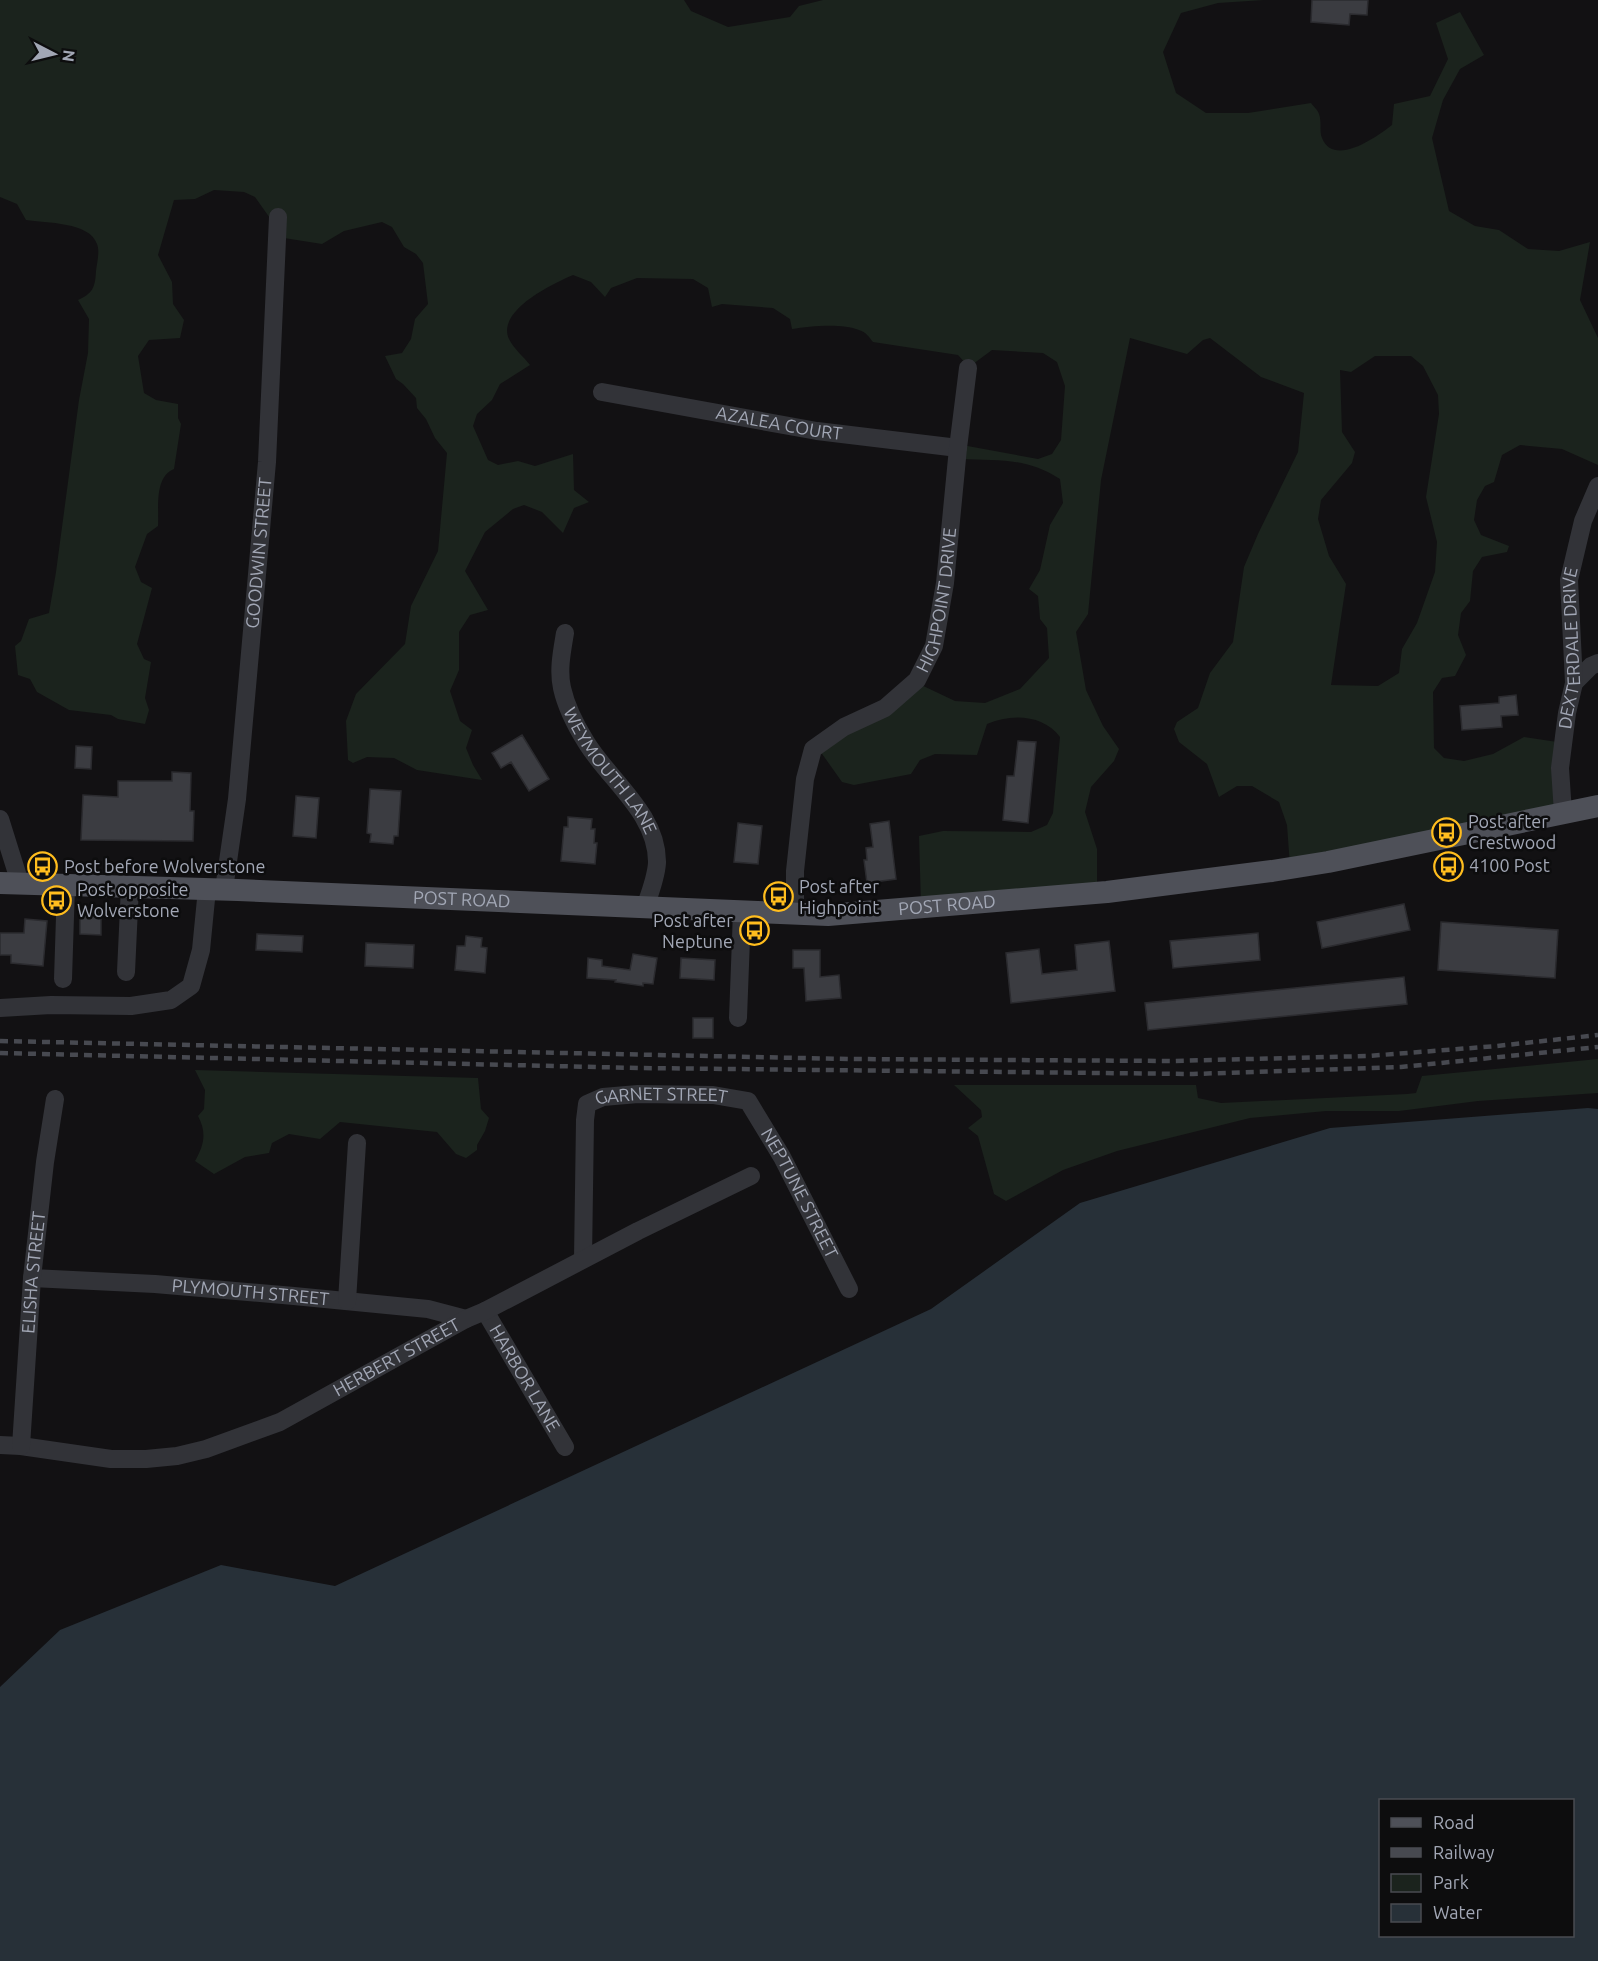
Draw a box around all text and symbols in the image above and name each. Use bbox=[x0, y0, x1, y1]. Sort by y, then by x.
north arrow bbox=[24, 24, 84, 84]
text: N bbox=[59, 49, 79, 63]
street label: AZALEA COURT bbox=[715, 402, 844, 443]
street label: GOODWIN STREET bbox=[241, 476, 275, 629]
street label: HIGHPOINT DRIVE bbox=[911, 526, 959, 675]
street label: DEXTERDALE DRIVE bbox=[1554, 565, 1583, 730]
street label: WEYMOUTH LANE bbox=[560, 704, 661, 837]
place label: Post after Crestwood bbox=[1468, 811, 1556, 852]
bus stop icon: Post after Crestwood bbox=[1431, 816, 1463, 848]
bus stop icon: 4100 Post bbox=[1432, 850, 1464, 882]
bus stop icon: Post before Wolverstone bbox=[27, 851, 59, 883]
place label: 4100 Post bbox=[1469, 855, 1550, 875]
place label: Post before Wolverstone bbox=[64, 856, 266, 876]
place label: Post after Highpoint bbox=[799, 876, 879, 917]
place label: Post opposite Wolverstone bbox=[77, 879, 188, 920]
bus stop icon: Post after Highpoint bbox=[762, 881, 794, 913]
bus stop icon: Post opposite Wolverstone bbox=[40, 884, 72, 916]
street label: POST ROAD bbox=[413, 886, 511, 911]
street label: POST ROAD bbox=[897, 890, 996, 918]
place label: Post after Neptune bbox=[653, 910, 733, 951]
bus stop icon: Post after Neptune bbox=[738, 915, 770, 947]
street label: GARNET STREET bbox=[591, 1083, 729, 1108]
street label: NEPTUNE STREET bbox=[758, 1124, 843, 1261]
street label: ELISHA STREET bbox=[17, 1210, 48, 1334]
street label: PLYMOUTH STREET bbox=[171, 1274, 330, 1308]
street label: HERBERT STREET bbox=[329, 1313, 463, 1400]
street label: HARBOR LANE bbox=[486, 1321, 565, 1435]
legend bbox=[1379, 1799, 1574, 1937]
text: Road bbox=[1433, 1812, 1475, 1832]
text: Railway bbox=[1433, 1842, 1495, 1862]
text: Park bbox=[1433, 1872, 1469, 1892]
text: Water bbox=[1433, 1902, 1483, 1922]

